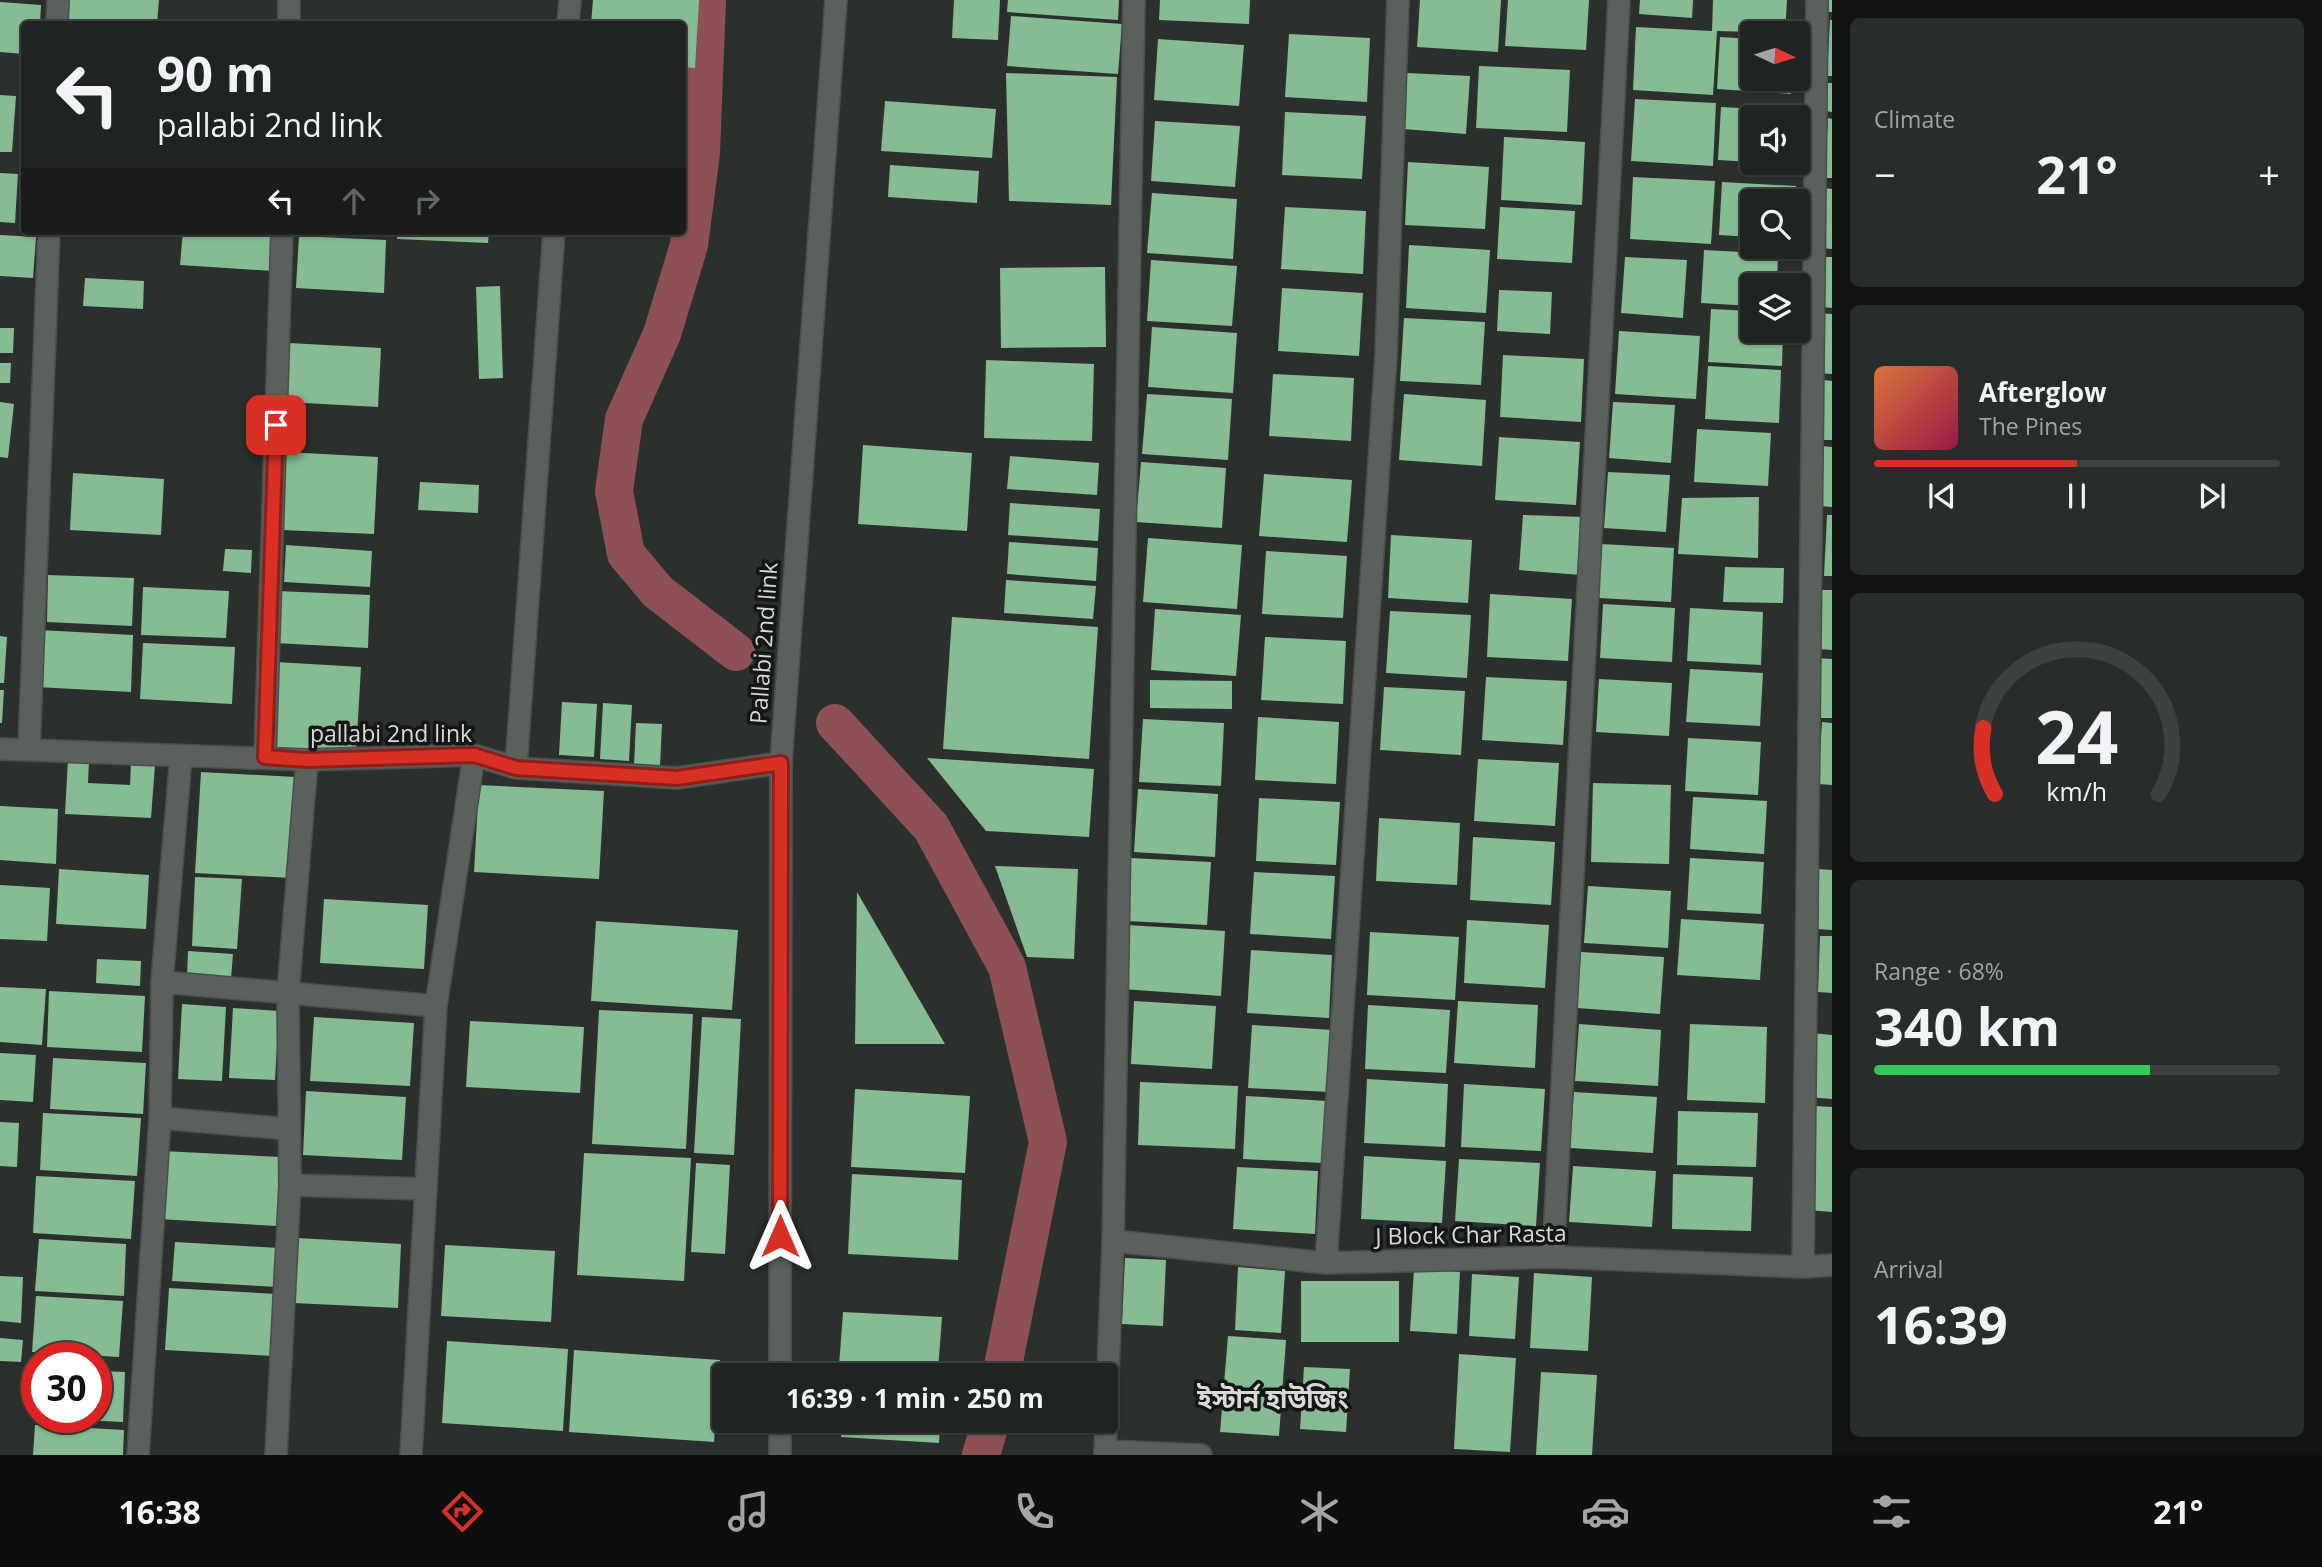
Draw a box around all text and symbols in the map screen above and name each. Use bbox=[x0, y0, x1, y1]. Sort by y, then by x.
north arrow bbox=[1740, 21, 1810, 91]
map controls bbox=[1740, 21, 1810, 343]
text: 90 m bbox=[157, 40, 274, 106]
icon: left bbox=[42, 49, 133, 140]
text: pallabi 2nd link bbox=[157, 103, 383, 146]
text: Climate bbox=[1874, 103, 1955, 135]
button: sound bbox=[1740, 105, 1810, 175]
text: 21° bbox=[2036, 138, 2118, 209]
text: − bbox=[1874, 148, 1896, 200]
text: + bbox=[2258, 148, 2280, 200]
icon: left bbox=[262, 182, 300, 220]
icon: ahead bbox=[335, 182, 373, 220]
icon: right bbox=[408, 182, 446, 220]
button: search bbox=[1740, 189, 1810, 259]
button: layers bbox=[1740, 273, 1810, 343]
text: Afterglow bbox=[1979, 374, 2106, 410]
pin bbox=[246, 395, 306, 455]
icon: arrive bbox=[257, 406, 295, 444]
text: The Pines bbox=[1979, 410, 2082, 442]
icon: previous bbox=[1923, 477, 1961, 515]
icon: pause bbox=[2058, 477, 2096, 515]
icon: next bbox=[2193, 477, 2231, 515]
street label: Pallabi 2nd link bbox=[741, 561, 785, 725]
text: 24 bbox=[2035, 686, 2119, 785]
street label: pallabi 2nd link bbox=[310, 717, 472, 749]
text: km/h bbox=[2047, 773, 2107, 807]
text: Range · 68% bbox=[1874, 955, 2004, 987]
text: 340 km bbox=[1874, 990, 2060, 1061]
position arrow bbox=[743, 1199, 817, 1273]
street label: J Block Char Rasta bbox=[1373, 1216, 1567, 1252]
text: Arrival bbox=[1874, 1253, 1943, 1285]
text: 16:39 bbox=[1874, 1288, 2008, 1359]
speed limit sign: 30 bbox=[21, 1342, 112, 1433]
text: 16:39 · 1 min · 250 m bbox=[786, 1380, 1044, 1416]
district label: ইস্টার্ন হাউজিং bbox=[1196, 1380, 1349, 1416]
icon: directions bbox=[438, 1487, 487, 1536]
icon: music bbox=[724, 1487, 773, 1536]
icon: phone bbox=[1010, 1487, 1059, 1536]
icon: climate bbox=[1295, 1487, 1344, 1536]
icon: car bbox=[1581, 1487, 1630, 1536]
icon: filters bbox=[1867, 1487, 1916, 1536]
text: 16:38 bbox=[118, 1490, 201, 1533]
text: 21° bbox=[2153, 1490, 2204, 1533]

